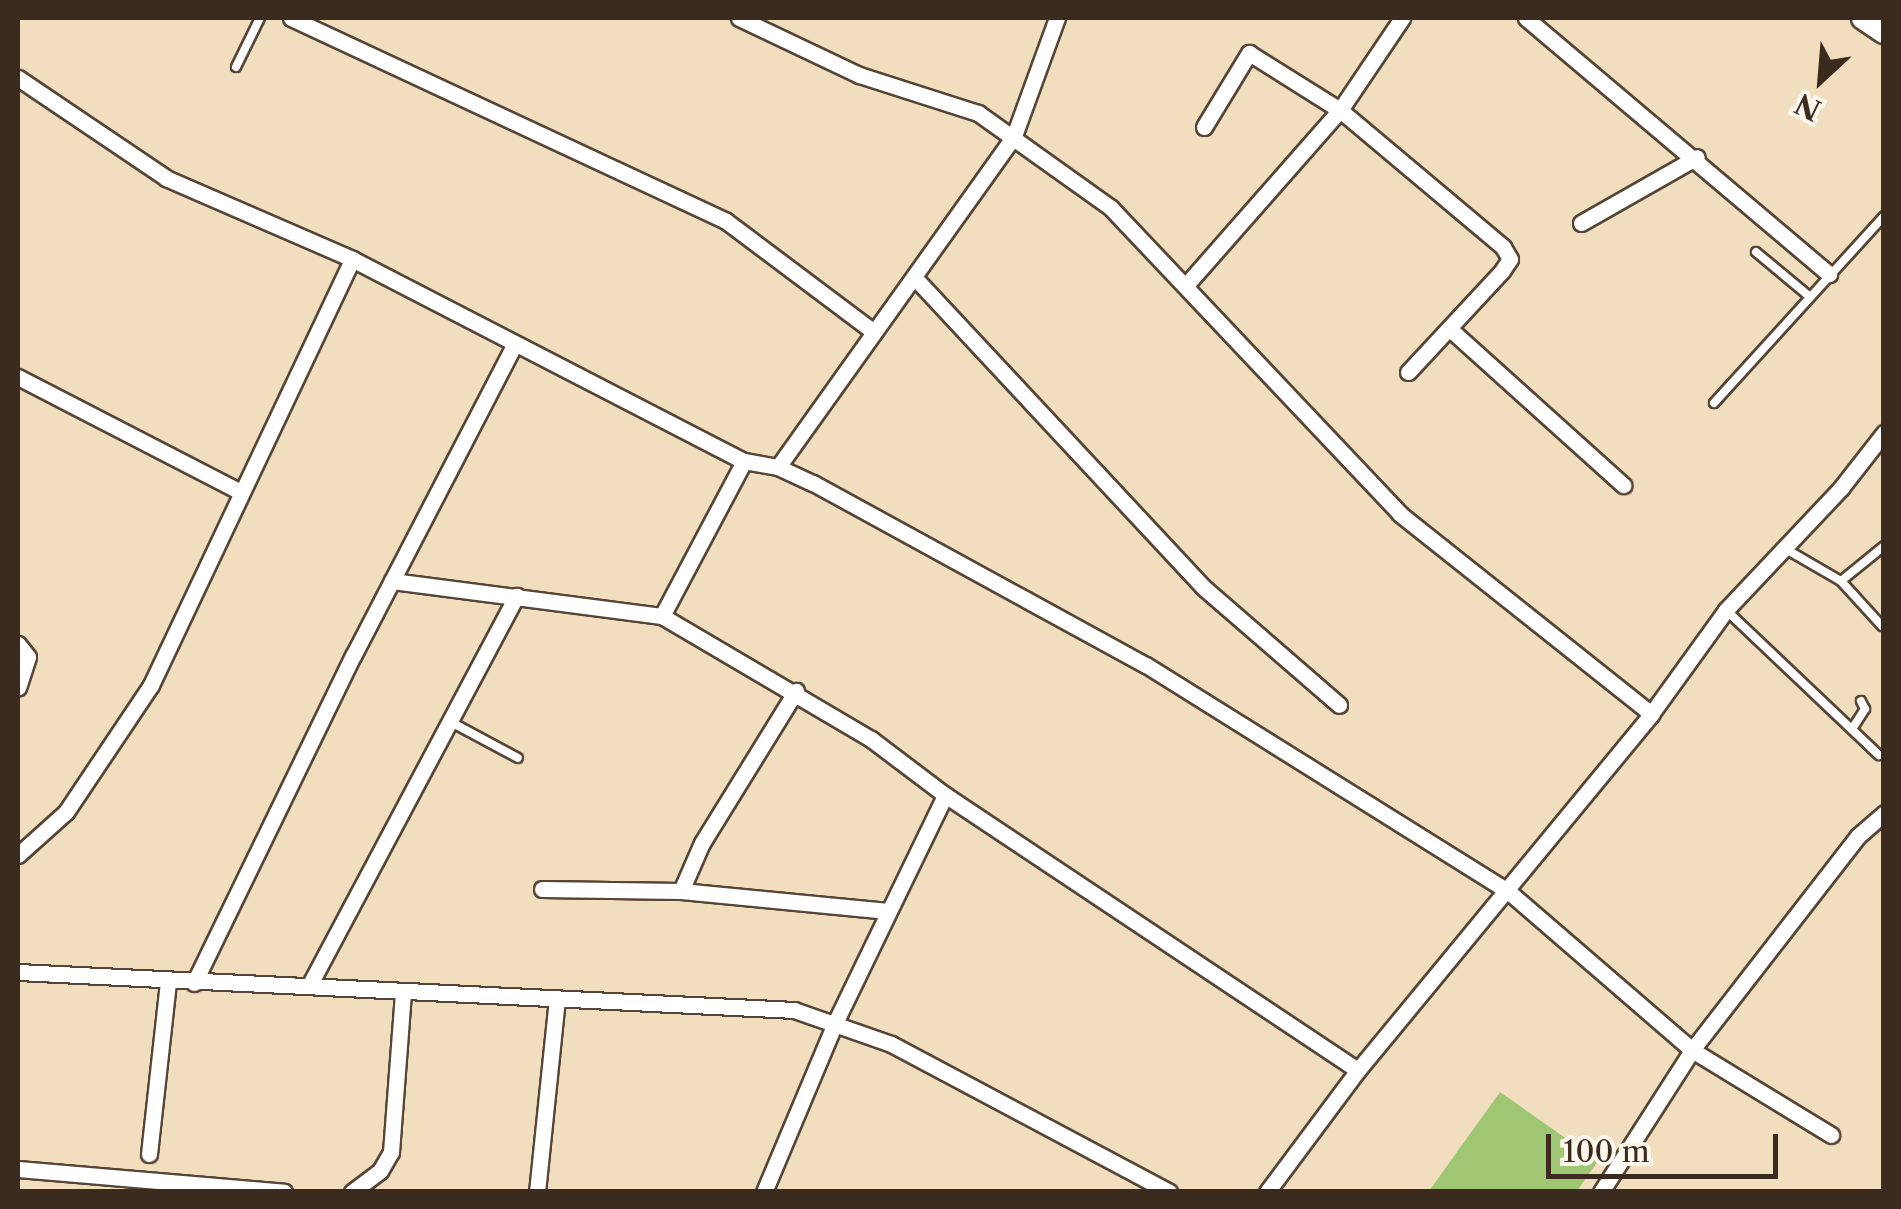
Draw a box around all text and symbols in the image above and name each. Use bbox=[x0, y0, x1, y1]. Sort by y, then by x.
north arrow bbox=[1771, 30, 1871, 130]
text: N bbox=[1789, 86, 1826, 128]
scale bar bbox=[1551, 1114, 1784, 1176]
text: 100 m bbox=[1563, 1133, 1650, 1170]

